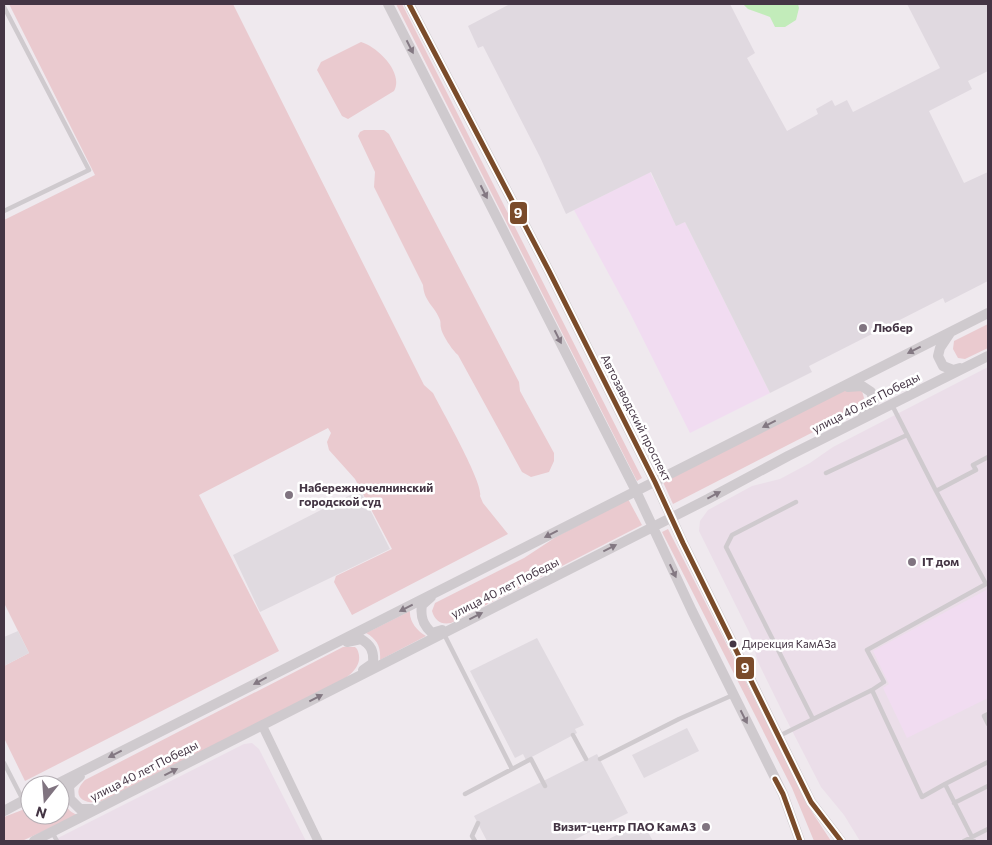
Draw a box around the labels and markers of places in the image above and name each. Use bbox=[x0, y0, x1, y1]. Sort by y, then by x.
place label: Любер bbox=[873, 320, 913, 334]
marker: Любер bbox=[857, 322, 869, 334]
place label: Набережночелнинский городской суд bbox=[299, 480, 433, 508]
marker: Набережночелнинский городской суд bbox=[283, 489, 295, 501]
place label: IT дом bbox=[922, 554, 959, 568]
marker: IT дом bbox=[906, 556, 918, 568]
place label: Дирекция КамАЗа bbox=[742, 637, 836, 650]
marker: Дирекция КамАЗа bbox=[728, 639, 738, 649]
place label: Визит-центр ПАО КамАЗ bbox=[553, 819, 696, 833]
marker: Визит-центр ПАО КамАЗ bbox=[700, 821, 712, 833]

